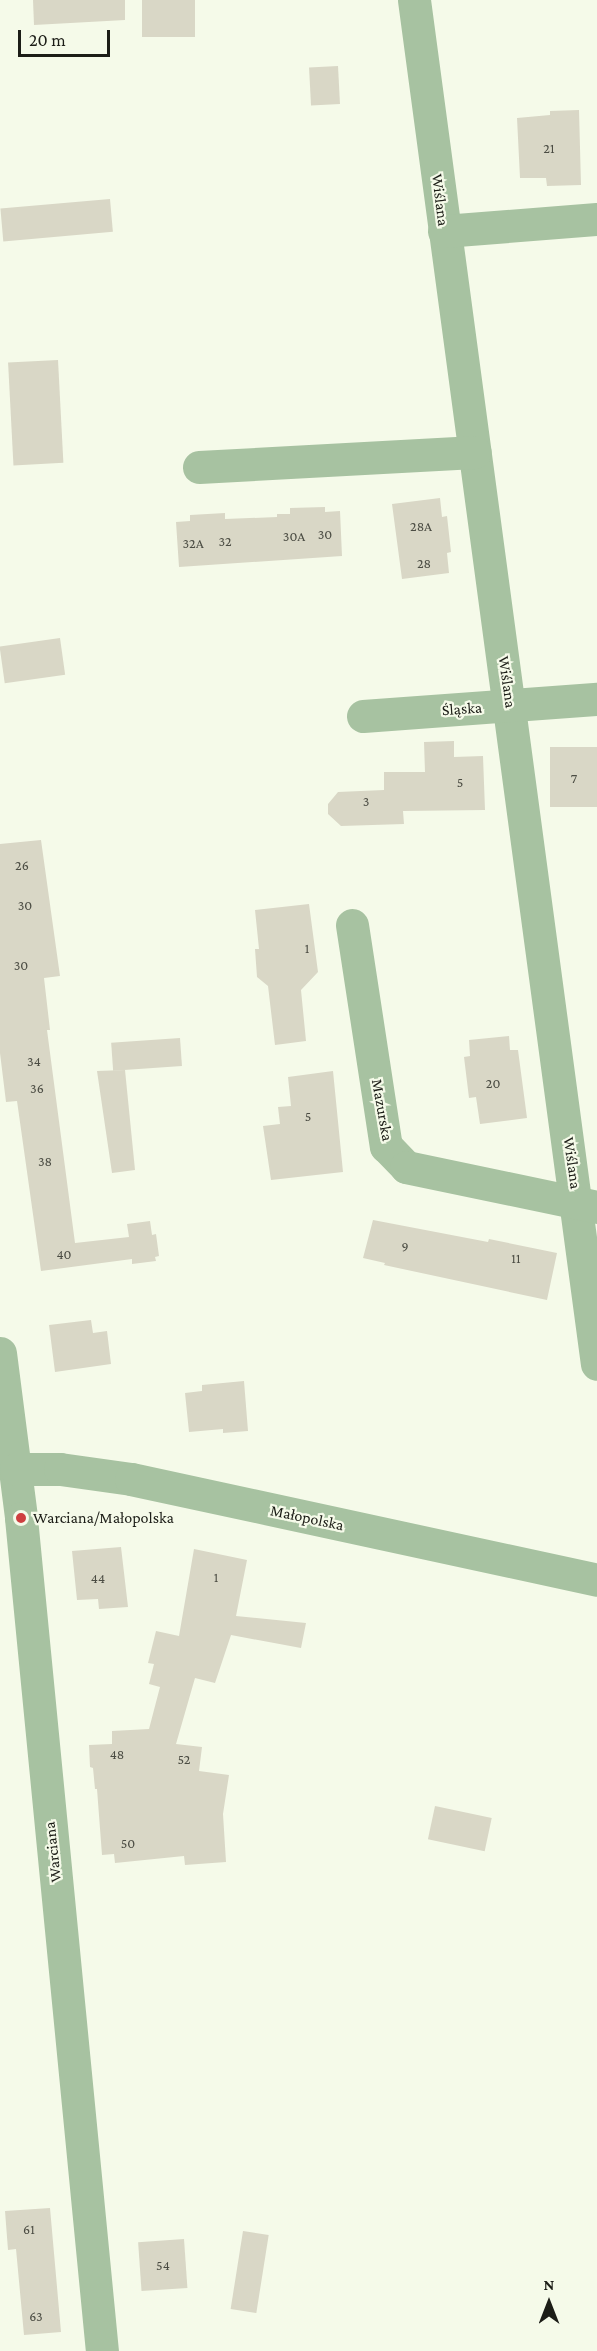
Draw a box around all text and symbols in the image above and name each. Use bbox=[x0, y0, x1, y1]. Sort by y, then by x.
scale bar bbox=[21, 18, 112, 56]
text: 20 m bbox=[29, 30, 66, 50]
house number: 21 bbox=[543, 140, 555, 156]
street label: Wiślana bbox=[427, 173, 453, 227]
house number: 28A bbox=[410, 518, 432, 534]
house number: 30 bbox=[318, 526, 332, 542]
house number: 30A bbox=[283, 528, 305, 544]
house number: 32 bbox=[218, 533, 232, 549]
house number: 32A bbox=[182, 535, 204, 551]
house number: 28 bbox=[417, 555, 431, 571]
street label: Wiślana bbox=[494, 655, 520, 709]
street label: Śląska bbox=[441, 698, 483, 720]
house number: 7 bbox=[571, 770, 577, 786]
house number: 5 bbox=[457, 774, 463, 790]
house number: 3 bbox=[363, 793, 369, 809]
house number: 26 bbox=[15, 857, 29, 873]
house number: 30 bbox=[18, 897, 32, 913]
house number: 1 bbox=[305, 940, 309, 956]
house number: 30 bbox=[14, 957, 28, 973]
house number: 34 bbox=[27, 1053, 41, 1069]
house number: 20 bbox=[486, 1075, 500, 1091]
street label: Mazurska bbox=[367, 1077, 397, 1143]
house number: 36 bbox=[30, 1080, 44, 1096]
house number: 5 bbox=[305, 1108, 311, 1124]
street label: Wiślana bbox=[559, 1136, 585, 1190]
house number: 38 bbox=[38, 1153, 52, 1169]
house number: 9 bbox=[401, 1238, 409, 1254]
house number: 40 bbox=[56, 1246, 72, 1262]
house number: 11 bbox=[511, 1250, 521, 1266]
street label: Małopolska bbox=[269, 1501, 345, 1535]
place label: Warciana/Małopolska bbox=[33, 1508, 174, 1528]
marker: Warciana/Małopolska bbox=[14, 1511, 28, 1525]
house number: 1 bbox=[214, 1569, 218, 1585]
house number: 44 bbox=[91, 1570, 105, 1586]
house number: 48 bbox=[110, 1746, 124, 1762]
house number: 52 bbox=[178, 1751, 190, 1767]
street label: Warciana bbox=[40, 1821, 66, 1883]
house number: 50 bbox=[121, 1835, 135, 1851]
house number: 61 bbox=[23, 2221, 35, 2237]
house number: 54 bbox=[156, 2257, 170, 2273]
north arrow bbox=[519, 2273, 579, 2333]
text: N bbox=[544, 2276, 554, 2293]
house number: 63 bbox=[29, 2308, 43, 2324]

